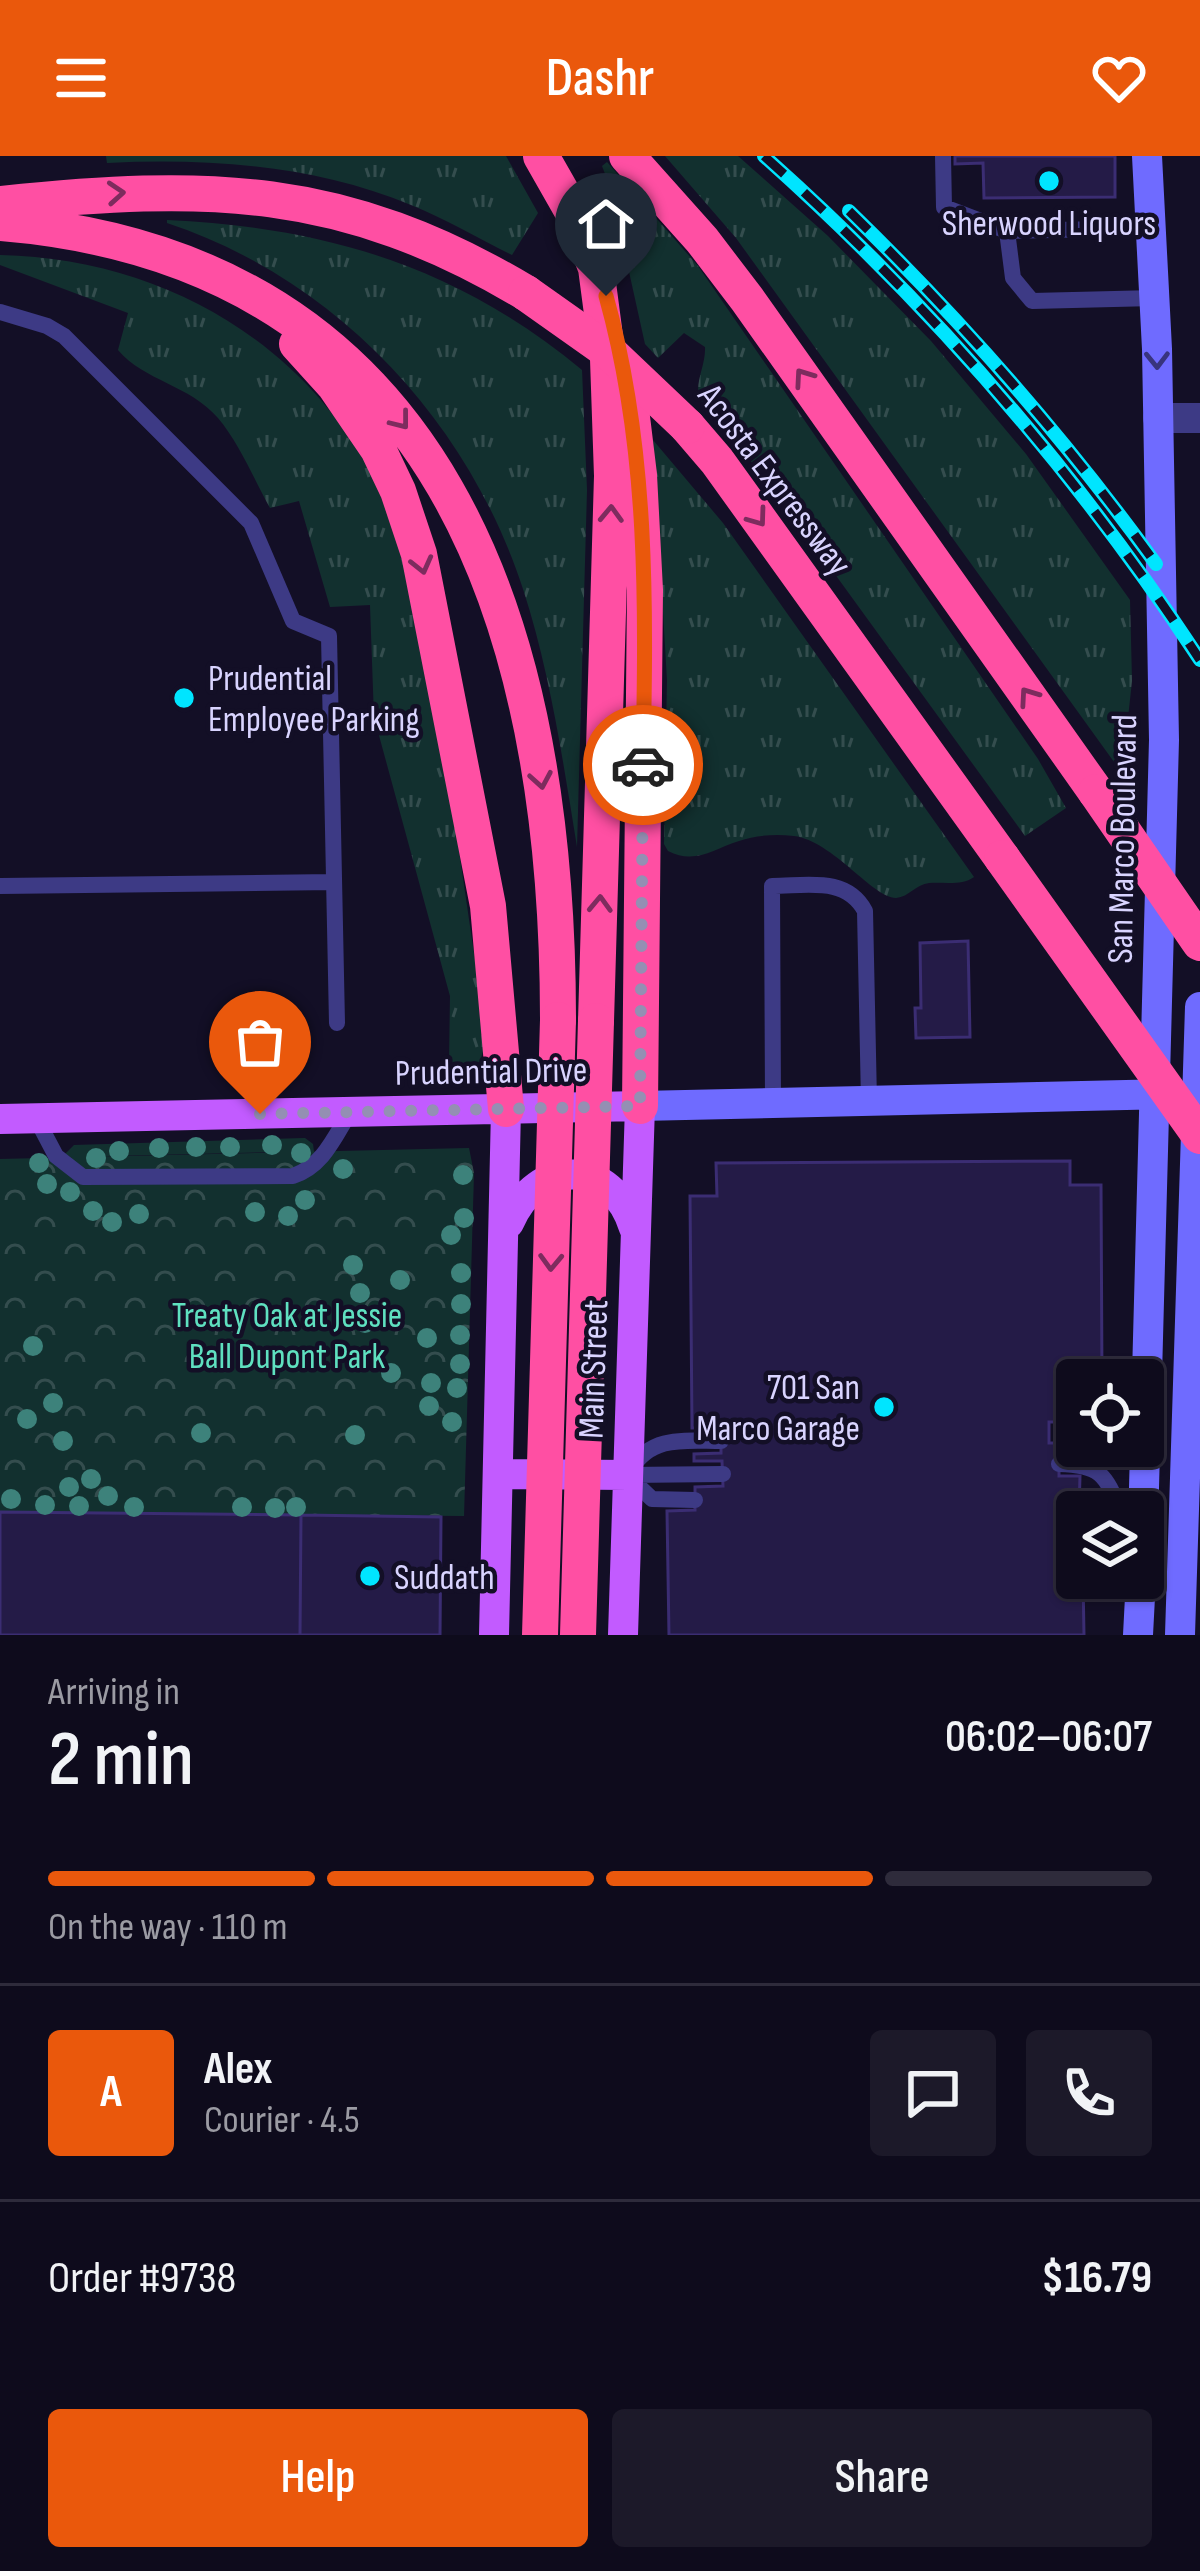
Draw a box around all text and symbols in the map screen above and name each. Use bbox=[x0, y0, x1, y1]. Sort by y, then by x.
icon: menu bbox=[48, 45, 114, 111]
icon: heart bbox=[1086, 45, 1152, 111]
text: Dashr bbox=[546, 46, 654, 111]
marker: Sherwood Liquors bbox=[1036, 168, 1062, 194]
pin bbox=[555, 173, 657, 296]
one-way arrow bbox=[107, 180, 126, 206]
icon: home bbox=[573, 191, 639, 257]
place label: Sherwood Liquors bbox=[942, 203, 1156, 246]
one-way arrow bbox=[1143, 351, 1169, 370]
one-way arrow bbox=[795, 369, 817, 391]
street label: Acosta Expressway bbox=[687, 375, 860, 585]
one-way arrow bbox=[387, 407, 408, 429]
one-way arrow bbox=[597, 504, 623, 523]
one-way arrow bbox=[744, 505, 766, 527]
one-way arrow bbox=[408, 554, 433, 575]
place label: Prudential Employee Parking bbox=[208, 658, 420, 742]
marker: Prudential Employee Parking bbox=[171, 685, 197, 711]
one-way arrow bbox=[1020, 687, 1042, 709]
courier bbox=[583, 705, 703, 825]
street label: San Marco Boulevard bbox=[1100, 714, 1147, 964]
icon: car bbox=[610, 732, 676, 798]
one-way arrow bbox=[527, 769, 553, 789]
one-way arrow bbox=[586, 894, 612, 913]
pin bbox=[209, 991, 311, 1114]
icon: bag bbox=[227, 1009, 293, 1075]
street label: Prudential Drive bbox=[394, 1049, 588, 1096]
one-way arrow bbox=[539, 1253, 565, 1272]
park label: Treaty Oak at Jessie Ball Dupont Park bbox=[172, 1295, 402, 1379]
street label: Main Street bbox=[571, 1299, 618, 1439]
map controls bbox=[1056, 1359, 1164, 1599]
button: locate bbox=[1056, 1359, 1164, 1467]
place label: 701 San Marco Garage bbox=[696, 1367, 860, 1451]
marker: 701 San Marco Garage bbox=[871, 1394, 897, 1420]
button: layers bbox=[1056, 1491, 1164, 1599]
place label: Suddath bbox=[394, 1557, 495, 1600]
marker: Suddath bbox=[357, 1563, 383, 1589]
text: Arriving in bbox=[48, 1669, 180, 1716]
text: 06:02–06:07 bbox=[945, 1710, 1152, 1765]
text: 2 min bbox=[48, 1714, 194, 1807]
text: On the way · 110 m bbox=[48, 1904, 288, 1951]
button: chat bbox=[870, 2030, 996, 2156]
button: phone bbox=[1026, 2030, 1152, 2156]
text: Alex bbox=[204, 2042, 272, 2097]
text: A bbox=[100, 2065, 122, 2120]
text: Courier · 4.5 bbox=[204, 2097, 360, 2144]
text: Order #9738 bbox=[48, 2251, 236, 2306]
text: $16.79 bbox=[1041, 2251, 1152, 2306]
button: Help bbox=[48, 2409, 588, 2547]
button: Share bbox=[612, 2409, 1152, 2547]

